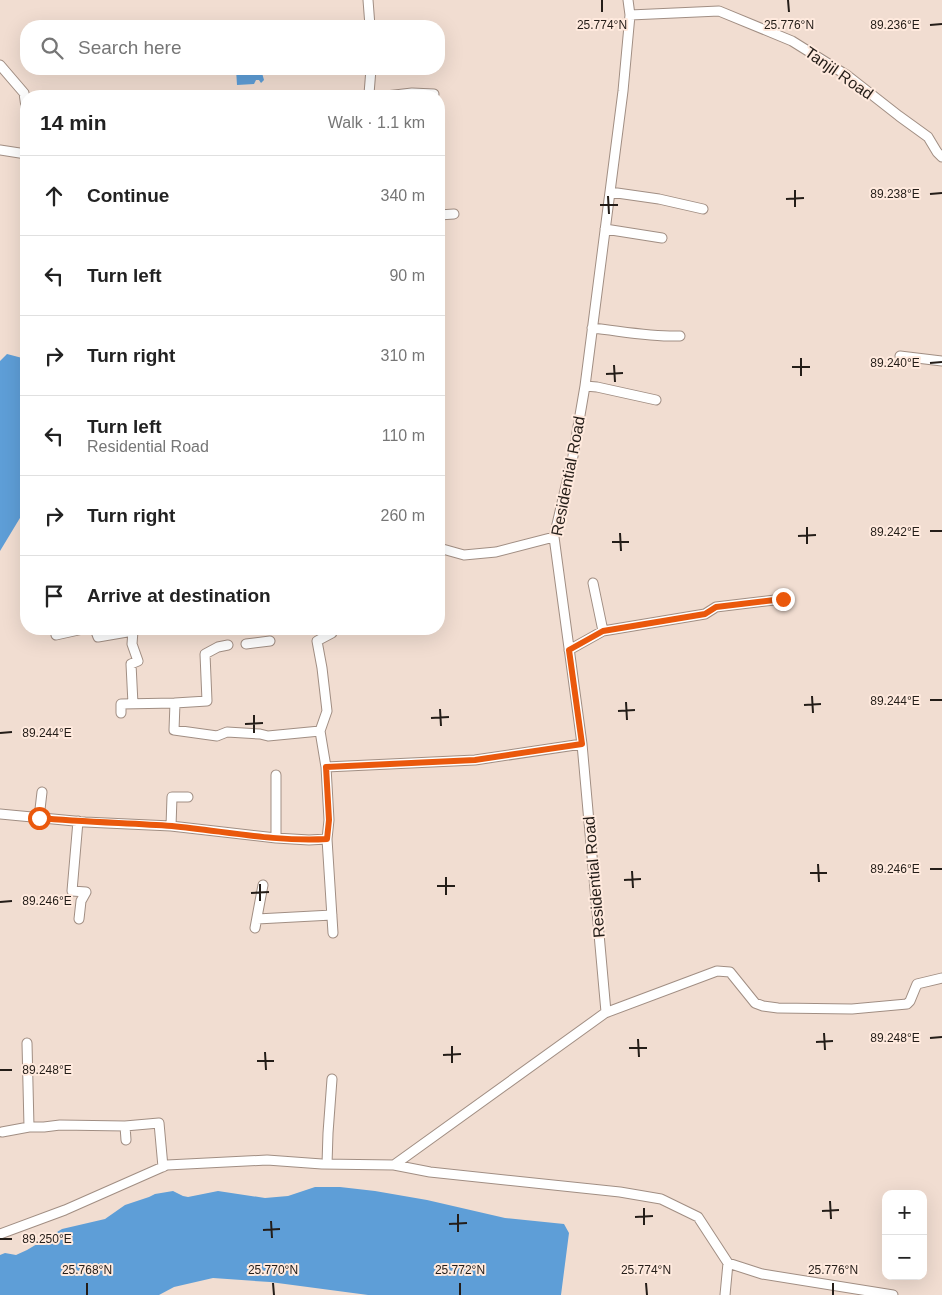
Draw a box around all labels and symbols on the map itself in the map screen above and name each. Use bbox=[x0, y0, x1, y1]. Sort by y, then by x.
text: 25.774°N bbox=[577, 18, 627, 32]
text: 25.776°N bbox=[764, 18, 814, 32]
text: 89.236°E bbox=[870, 18, 920, 32]
street label: Tanjil Road bbox=[802, 43, 876, 103]
text: 89.238°E bbox=[870, 187, 920, 201]
text: 89.240°E bbox=[870, 356, 920, 370]
street label: Residential Road bbox=[548, 415, 588, 537]
text: 89.242°E bbox=[870, 525, 920, 539]
route end bbox=[772, 588, 795, 611]
text: 89.244°E bbox=[870, 694, 920, 708]
text: 89.244°E bbox=[22, 726, 72, 740]
route start bbox=[28, 807, 51, 830]
street label: Residential Road bbox=[580, 816, 608, 938]
text: 89.246°E bbox=[870, 862, 920, 876]
text: 89.246°E bbox=[22, 894, 72, 908]
text: 89.248°E bbox=[870, 1031, 920, 1045]
text: 89.248°E bbox=[22, 1063, 72, 1077]
text: 89.250°E bbox=[22, 1232, 72, 1246]
text: 25.768°N bbox=[62, 1263, 112, 1277]
text: 25.770°N bbox=[248, 1263, 298, 1277]
text: 25.772°N bbox=[435, 1263, 485, 1277]
text: 25.774°N bbox=[621, 1263, 671, 1277]
text: 25.776°N bbox=[808, 1263, 858, 1277]

